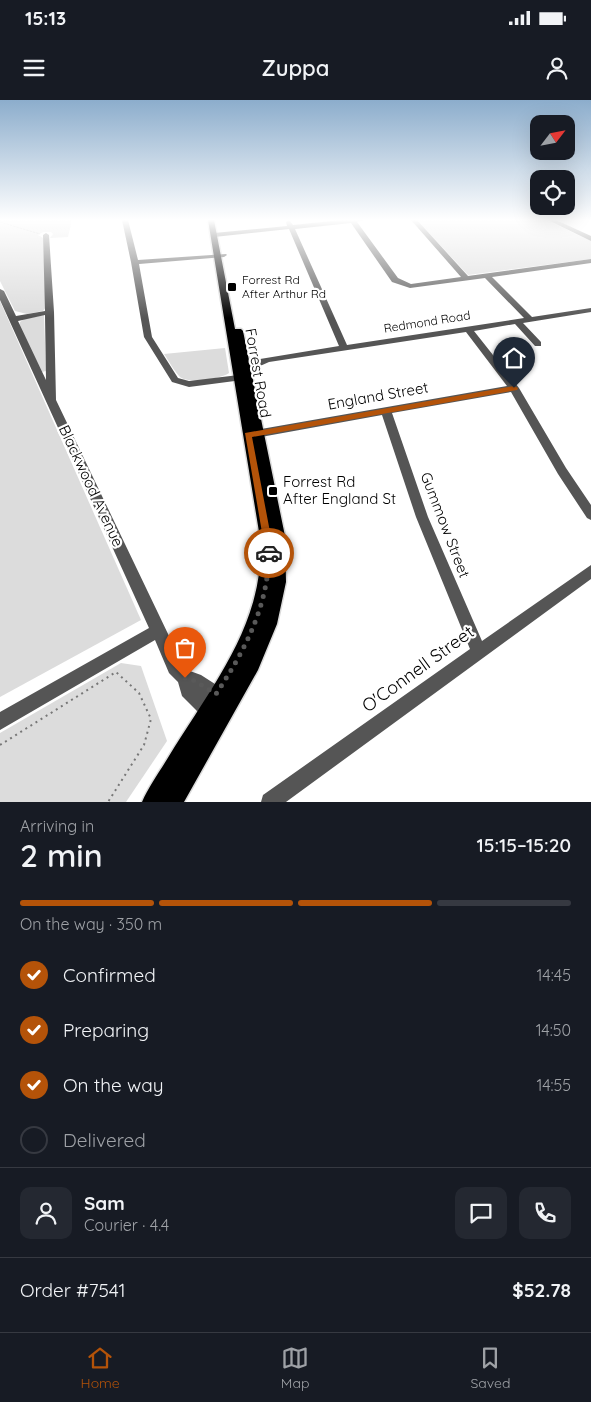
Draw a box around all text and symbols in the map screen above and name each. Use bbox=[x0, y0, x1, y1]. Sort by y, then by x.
text: 15:13 bbox=[25, 6, 66, 30]
icon: menu bbox=[20, 54, 48, 82]
text: Zuppa bbox=[262, 54, 329, 82]
icon: person bbox=[543, 54, 571, 82]
north arrow bbox=[530, 115, 575, 160]
map controls bbox=[530, 115, 575, 215]
button: locate bbox=[530, 170, 575, 215]
place label: Forrest Rd After Arthur Rd bbox=[242, 272, 326, 301]
marker: Forrest Rd After Arthur Rd bbox=[226, 281, 238, 293]
street label: Redmond Road bbox=[383, 307, 471, 336]
street label: Forrest Road bbox=[241, 327, 276, 419]
pin bbox=[493, 337, 535, 388]
icon: home bbox=[500, 344, 528, 372]
street label: England Street bbox=[326, 377, 430, 414]
street label: Blackwood Avenue bbox=[55, 422, 128, 550]
street label: Gummow Street bbox=[417, 469, 474, 580]
place label: Forrest Rd After England St bbox=[283, 472, 396, 508]
marker: Forrest Rd After England St bbox=[267, 485, 279, 497]
courier bbox=[244, 528, 294, 578]
icon: car bbox=[255, 539, 283, 567]
street label: O'Connell Street bbox=[357, 620, 478, 717]
pin bbox=[164, 627, 206, 678]
icon: bag bbox=[171, 634, 199, 662]
text: Arriving in bbox=[20, 816, 94, 836]
text: 15:15–15:20 bbox=[476, 833, 571, 857]
text: 2 min bbox=[20, 835, 103, 875]
text: On the way · 350 m bbox=[20, 914, 162, 934]
icon: check bbox=[20, 961, 48, 989]
text: Confirmed bbox=[63, 963, 156, 987]
text: 14:45 bbox=[537, 965, 571, 985]
icon: check bbox=[20, 1016, 48, 1044]
text: Preparing bbox=[63, 1018, 149, 1042]
text: 14:50 bbox=[536, 1020, 571, 1040]
icon: check bbox=[20, 1071, 48, 1099]
text: On the way bbox=[63, 1073, 164, 1097]
text: 14:55 bbox=[536, 1075, 571, 1095]
text: Delivered bbox=[63, 1128, 146, 1152]
button: person bbox=[20, 1187, 72, 1239]
button: chat bbox=[455, 1187, 507, 1239]
button: phone bbox=[519, 1187, 571, 1239]
text: Sam bbox=[84, 1191, 125, 1215]
text: Courier · 4.4 bbox=[84, 1215, 169, 1235]
text: Order #7541 bbox=[20, 1278, 126, 1302]
text: $52.78 bbox=[512, 1278, 571, 1302]
tab: Home bbox=[81, 1344, 120, 1392]
tab: Map bbox=[281, 1344, 309, 1392]
tab: Saved bbox=[471, 1344, 510, 1392]

